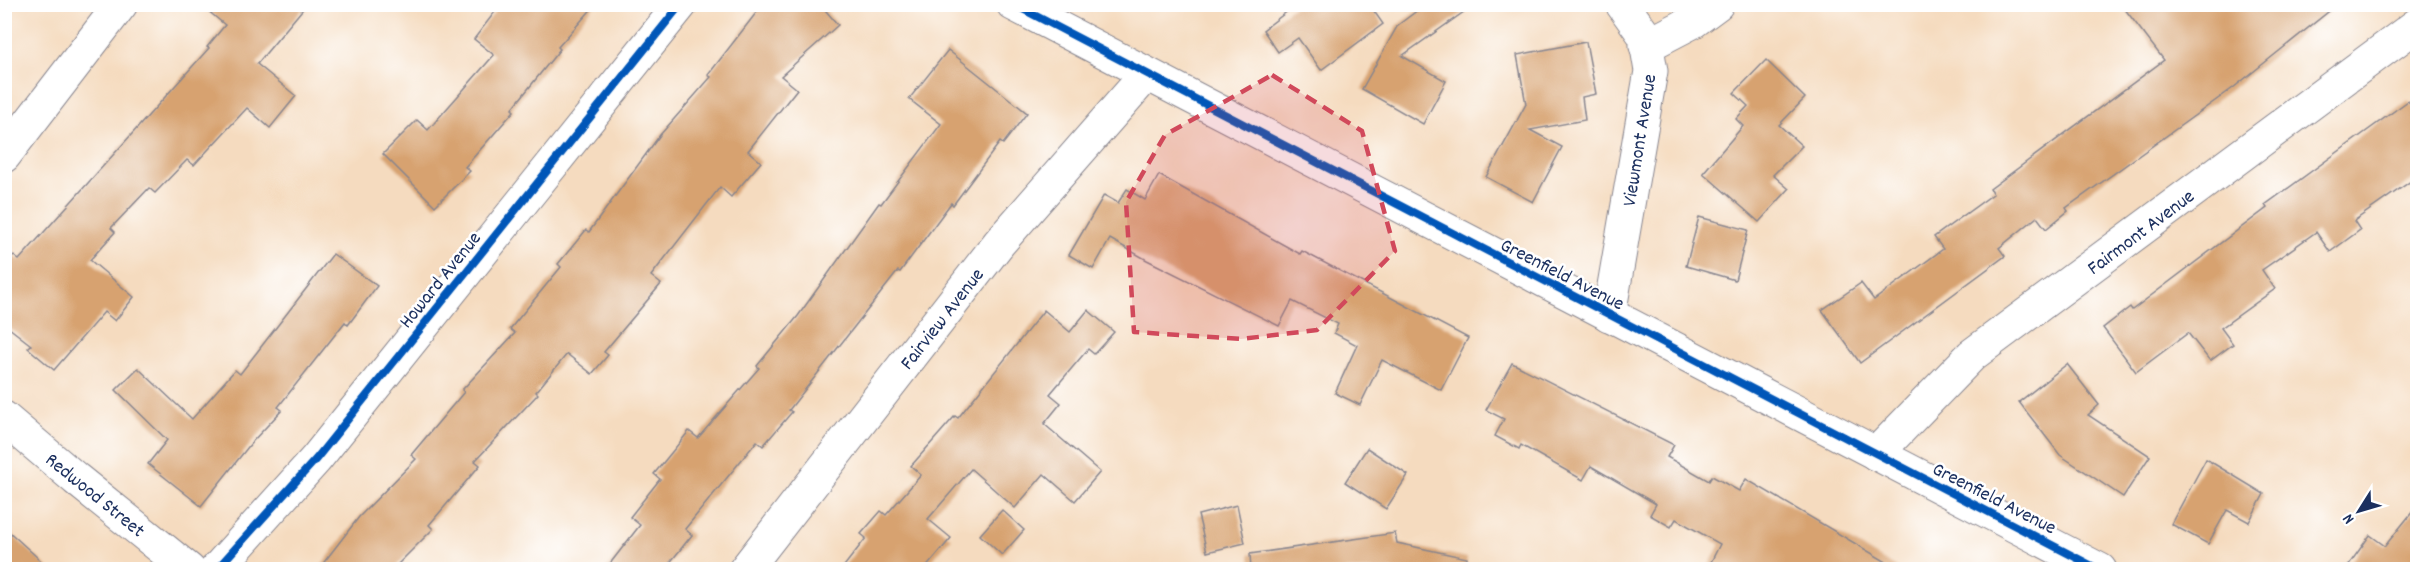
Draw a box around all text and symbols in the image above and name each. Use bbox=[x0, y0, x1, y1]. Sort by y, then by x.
street label: Viewmont Avenue bbox=[1617, 72, 1665, 209]
street label: Fairmont Avenue bbox=[2082, 184, 2201, 283]
street label: Howard Avenue bbox=[393, 226, 489, 335]
street label: Greenfield Avenue bbox=[1495, 232, 1629, 319]
street label: Fairview Avenue bbox=[895, 263, 992, 377]
street label: Redwood Street bbox=[38, 447, 150, 545]
street label: Greenfield Avenue bbox=[1927, 456, 2061, 543]
north arrow bbox=[2329, 481, 2389, 541]
text: N bbox=[2337, 508, 2361, 529]

